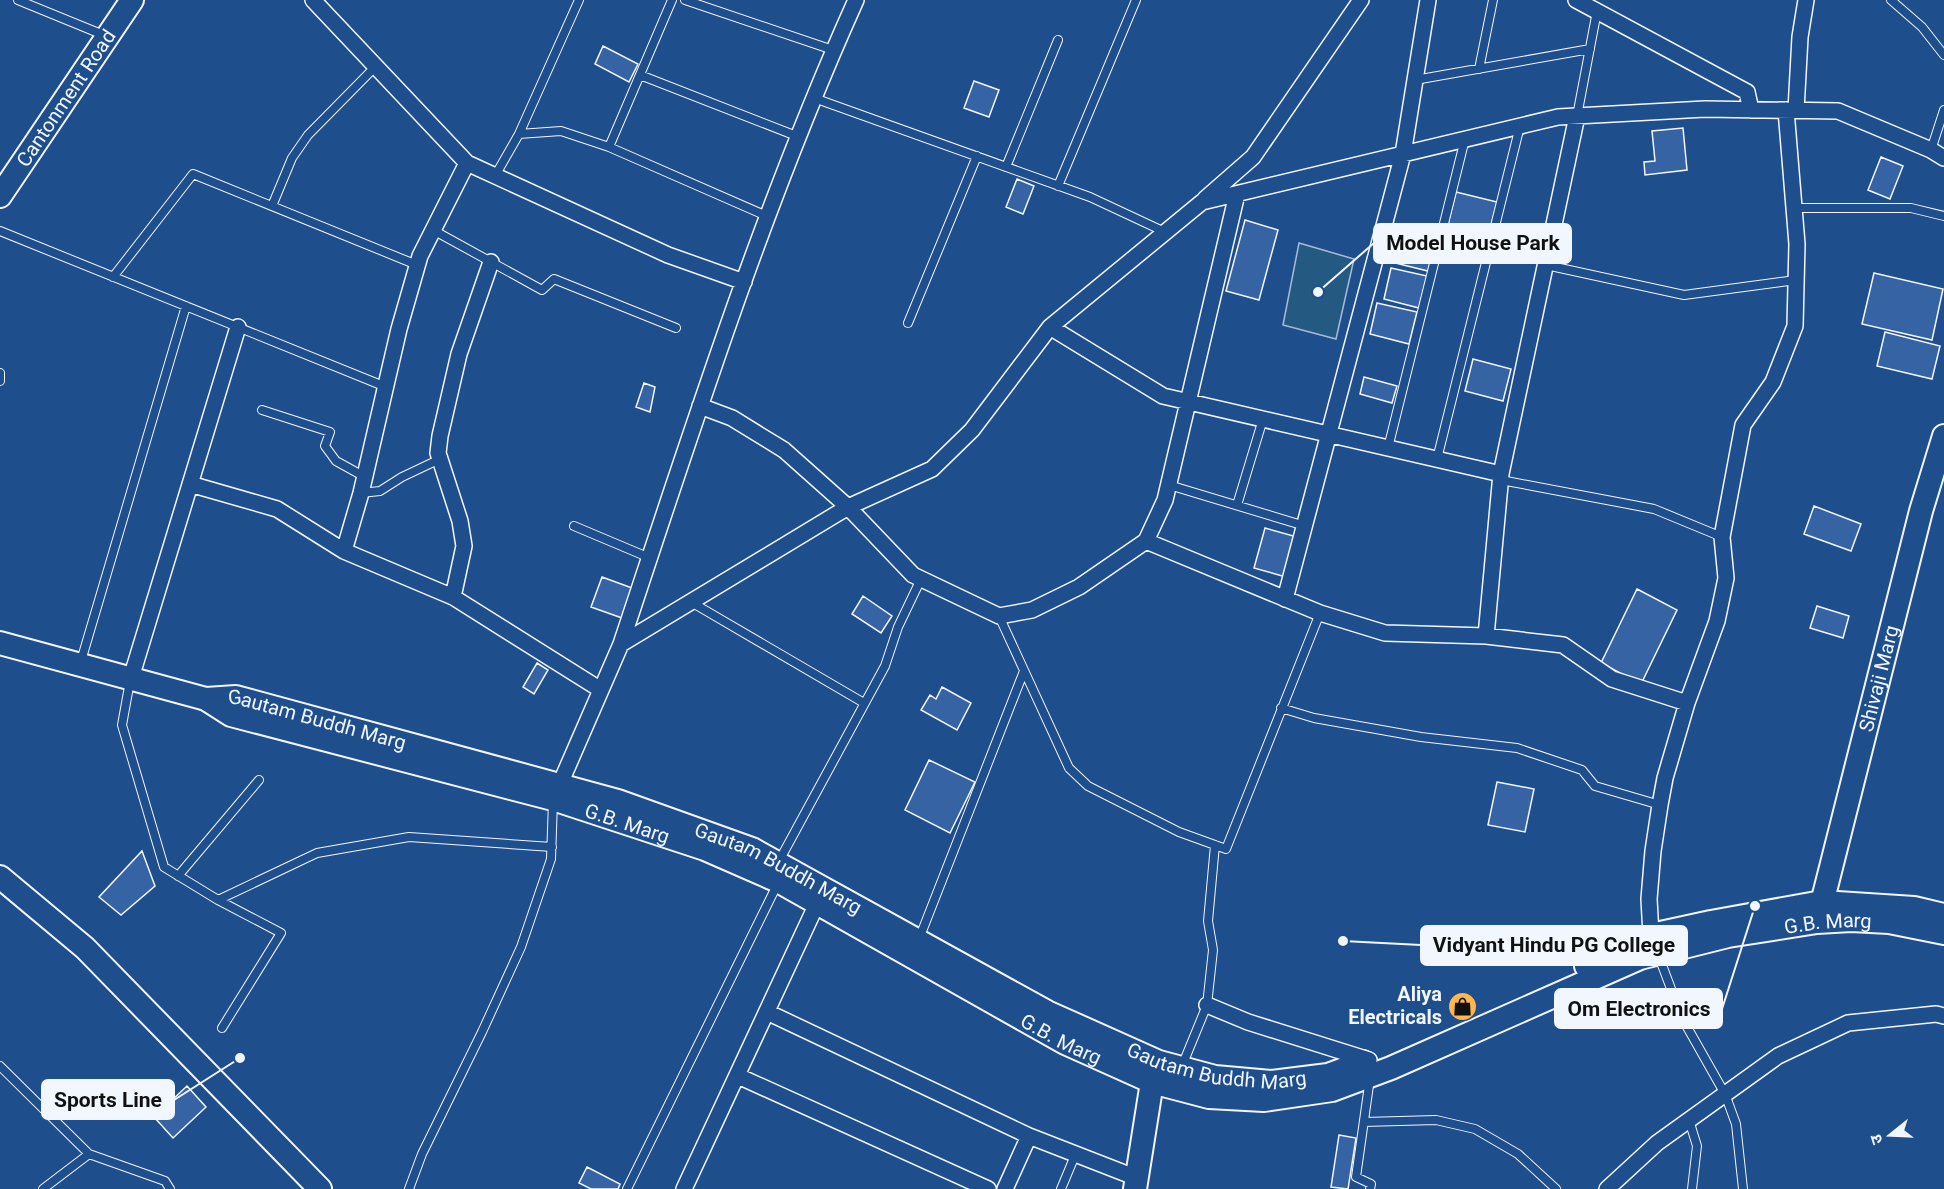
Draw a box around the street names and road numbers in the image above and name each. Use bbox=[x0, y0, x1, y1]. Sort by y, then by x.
street label: Cantonment Road bbox=[11, 25, 121, 171]
street label: Shivaji Marg bbox=[1854, 623, 1904, 734]
street label: Gautam Buddh Marg bbox=[227, 685, 409, 755]
street label: G.B. Marg bbox=[582, 798, 673, 849]
street label: Gautam Buddh Marg bbox=[691, 817, 866, 919]
street label: G.B. Marg bbox=[1782, 908, 1872, 939]
street label: G.B. Marg bbox=[1016, 1008, 1105, 1070]
street label: Gautam Buddh Marg bbox=[1123, 1037, 1308, 1094]

